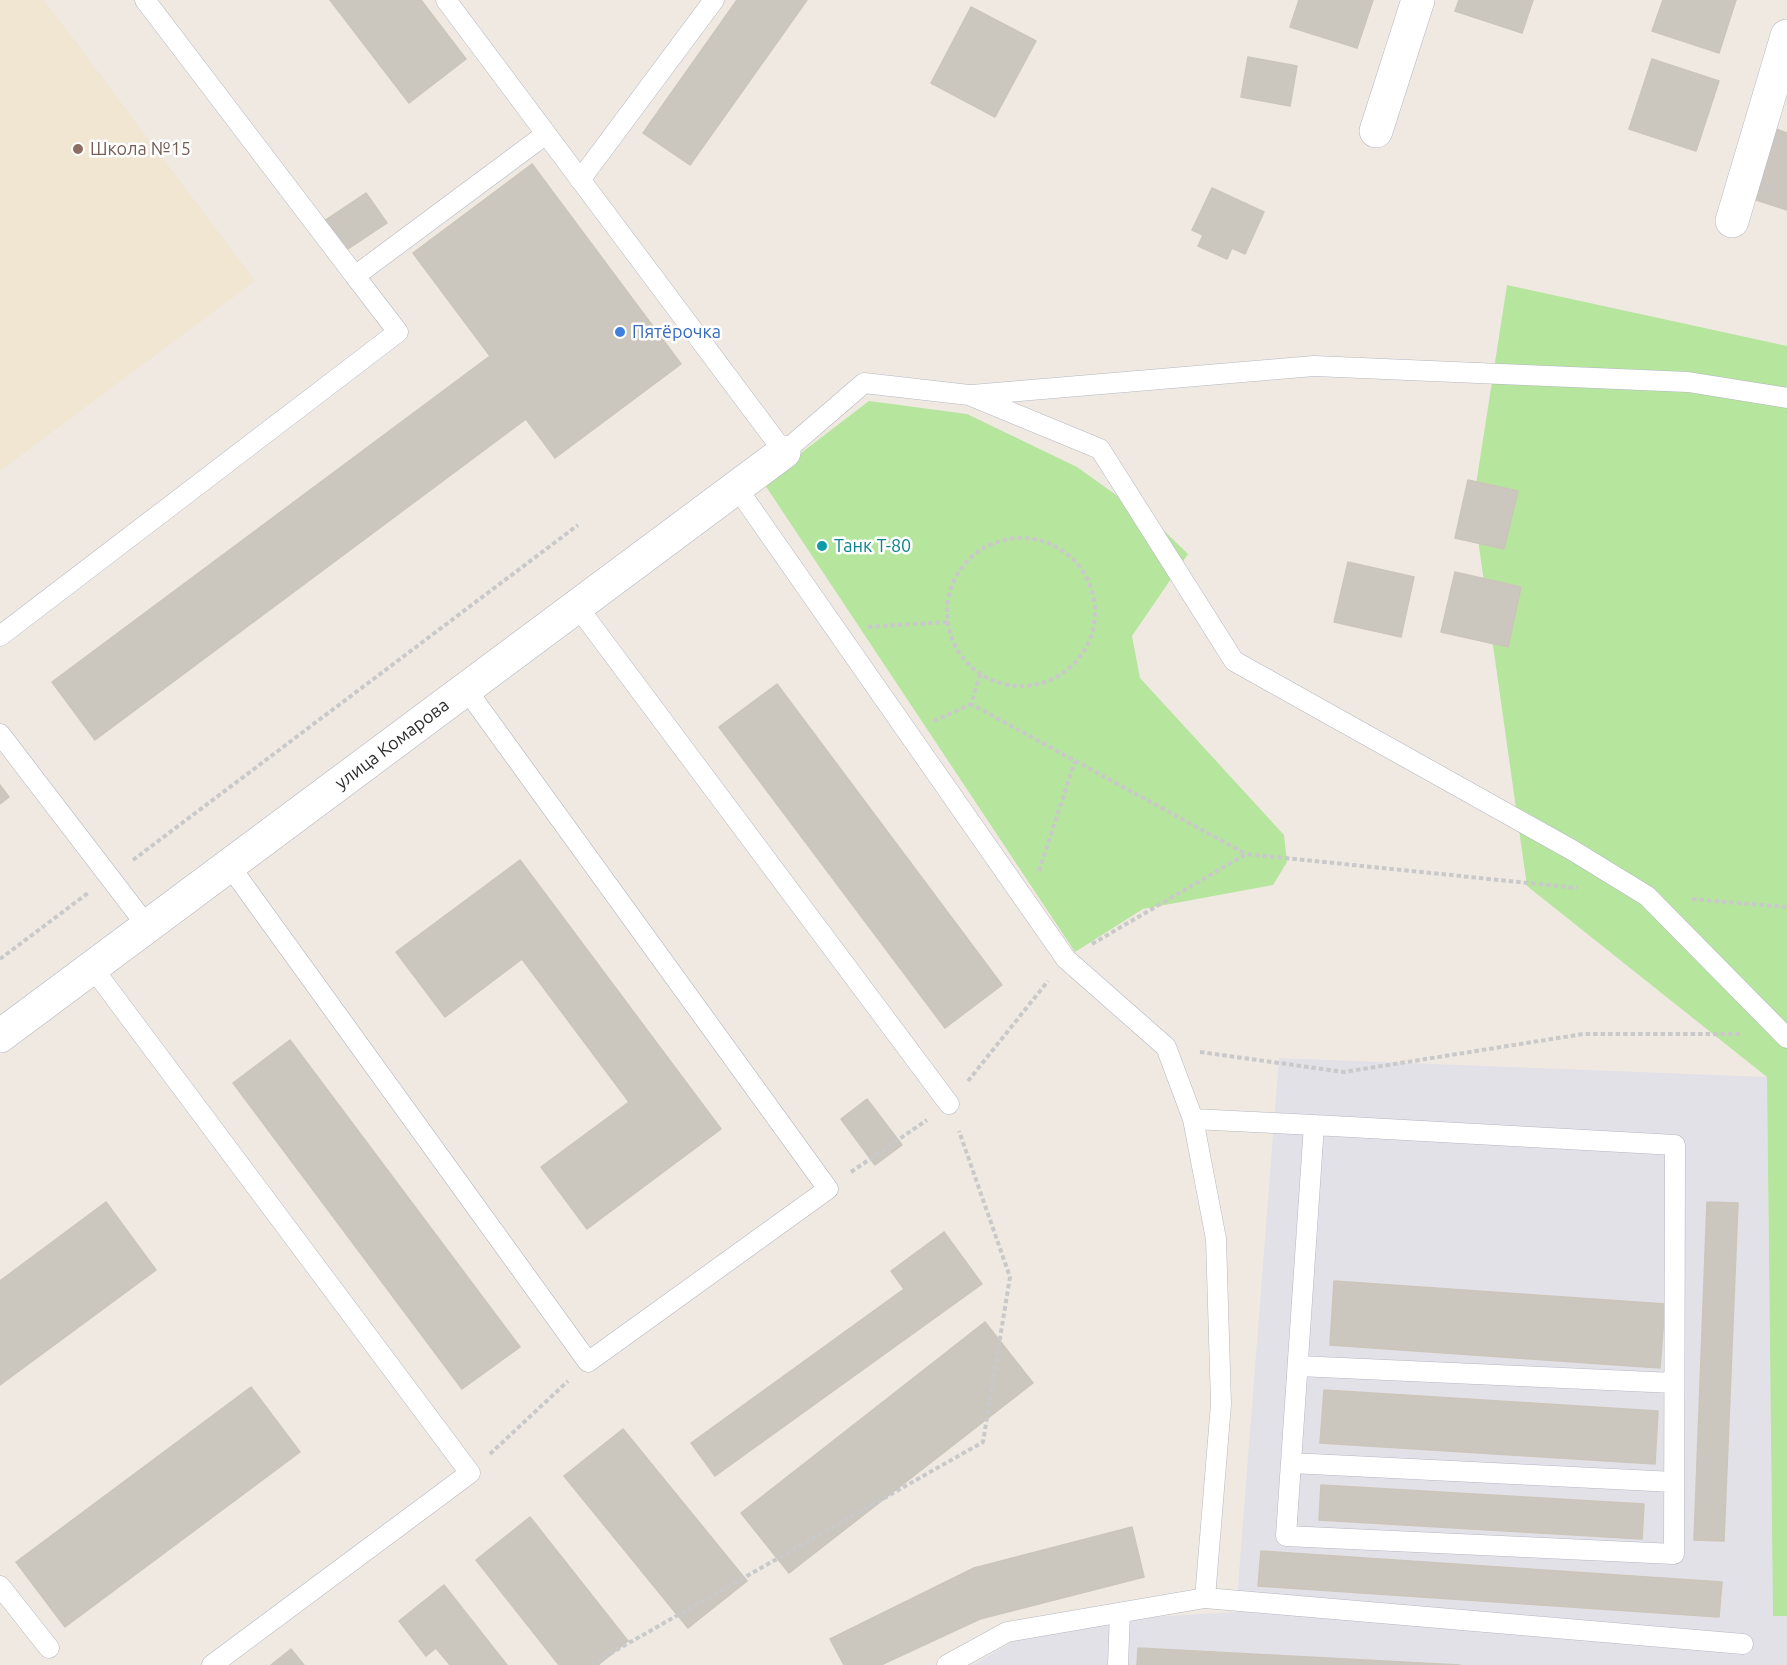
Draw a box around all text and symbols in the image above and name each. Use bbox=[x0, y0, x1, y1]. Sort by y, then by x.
place label: Школа №15 bbox=[90, 138, 191, 160]
marker: Школа №15 bbox=[71, 142, 85, 156]
place label: Пятёрочка bbox=[632, 321, 721, 343]
marker: Пятёрочка bbox=[613, 325, 627, 339]
place label: Танк Т-80 bbox=[834, 535, 911, 557]
marker: Танк Т-80 bbox=[815, 539, 829, 553]
street label: улица Комарова bbox=[331, 694, 453, 794]

